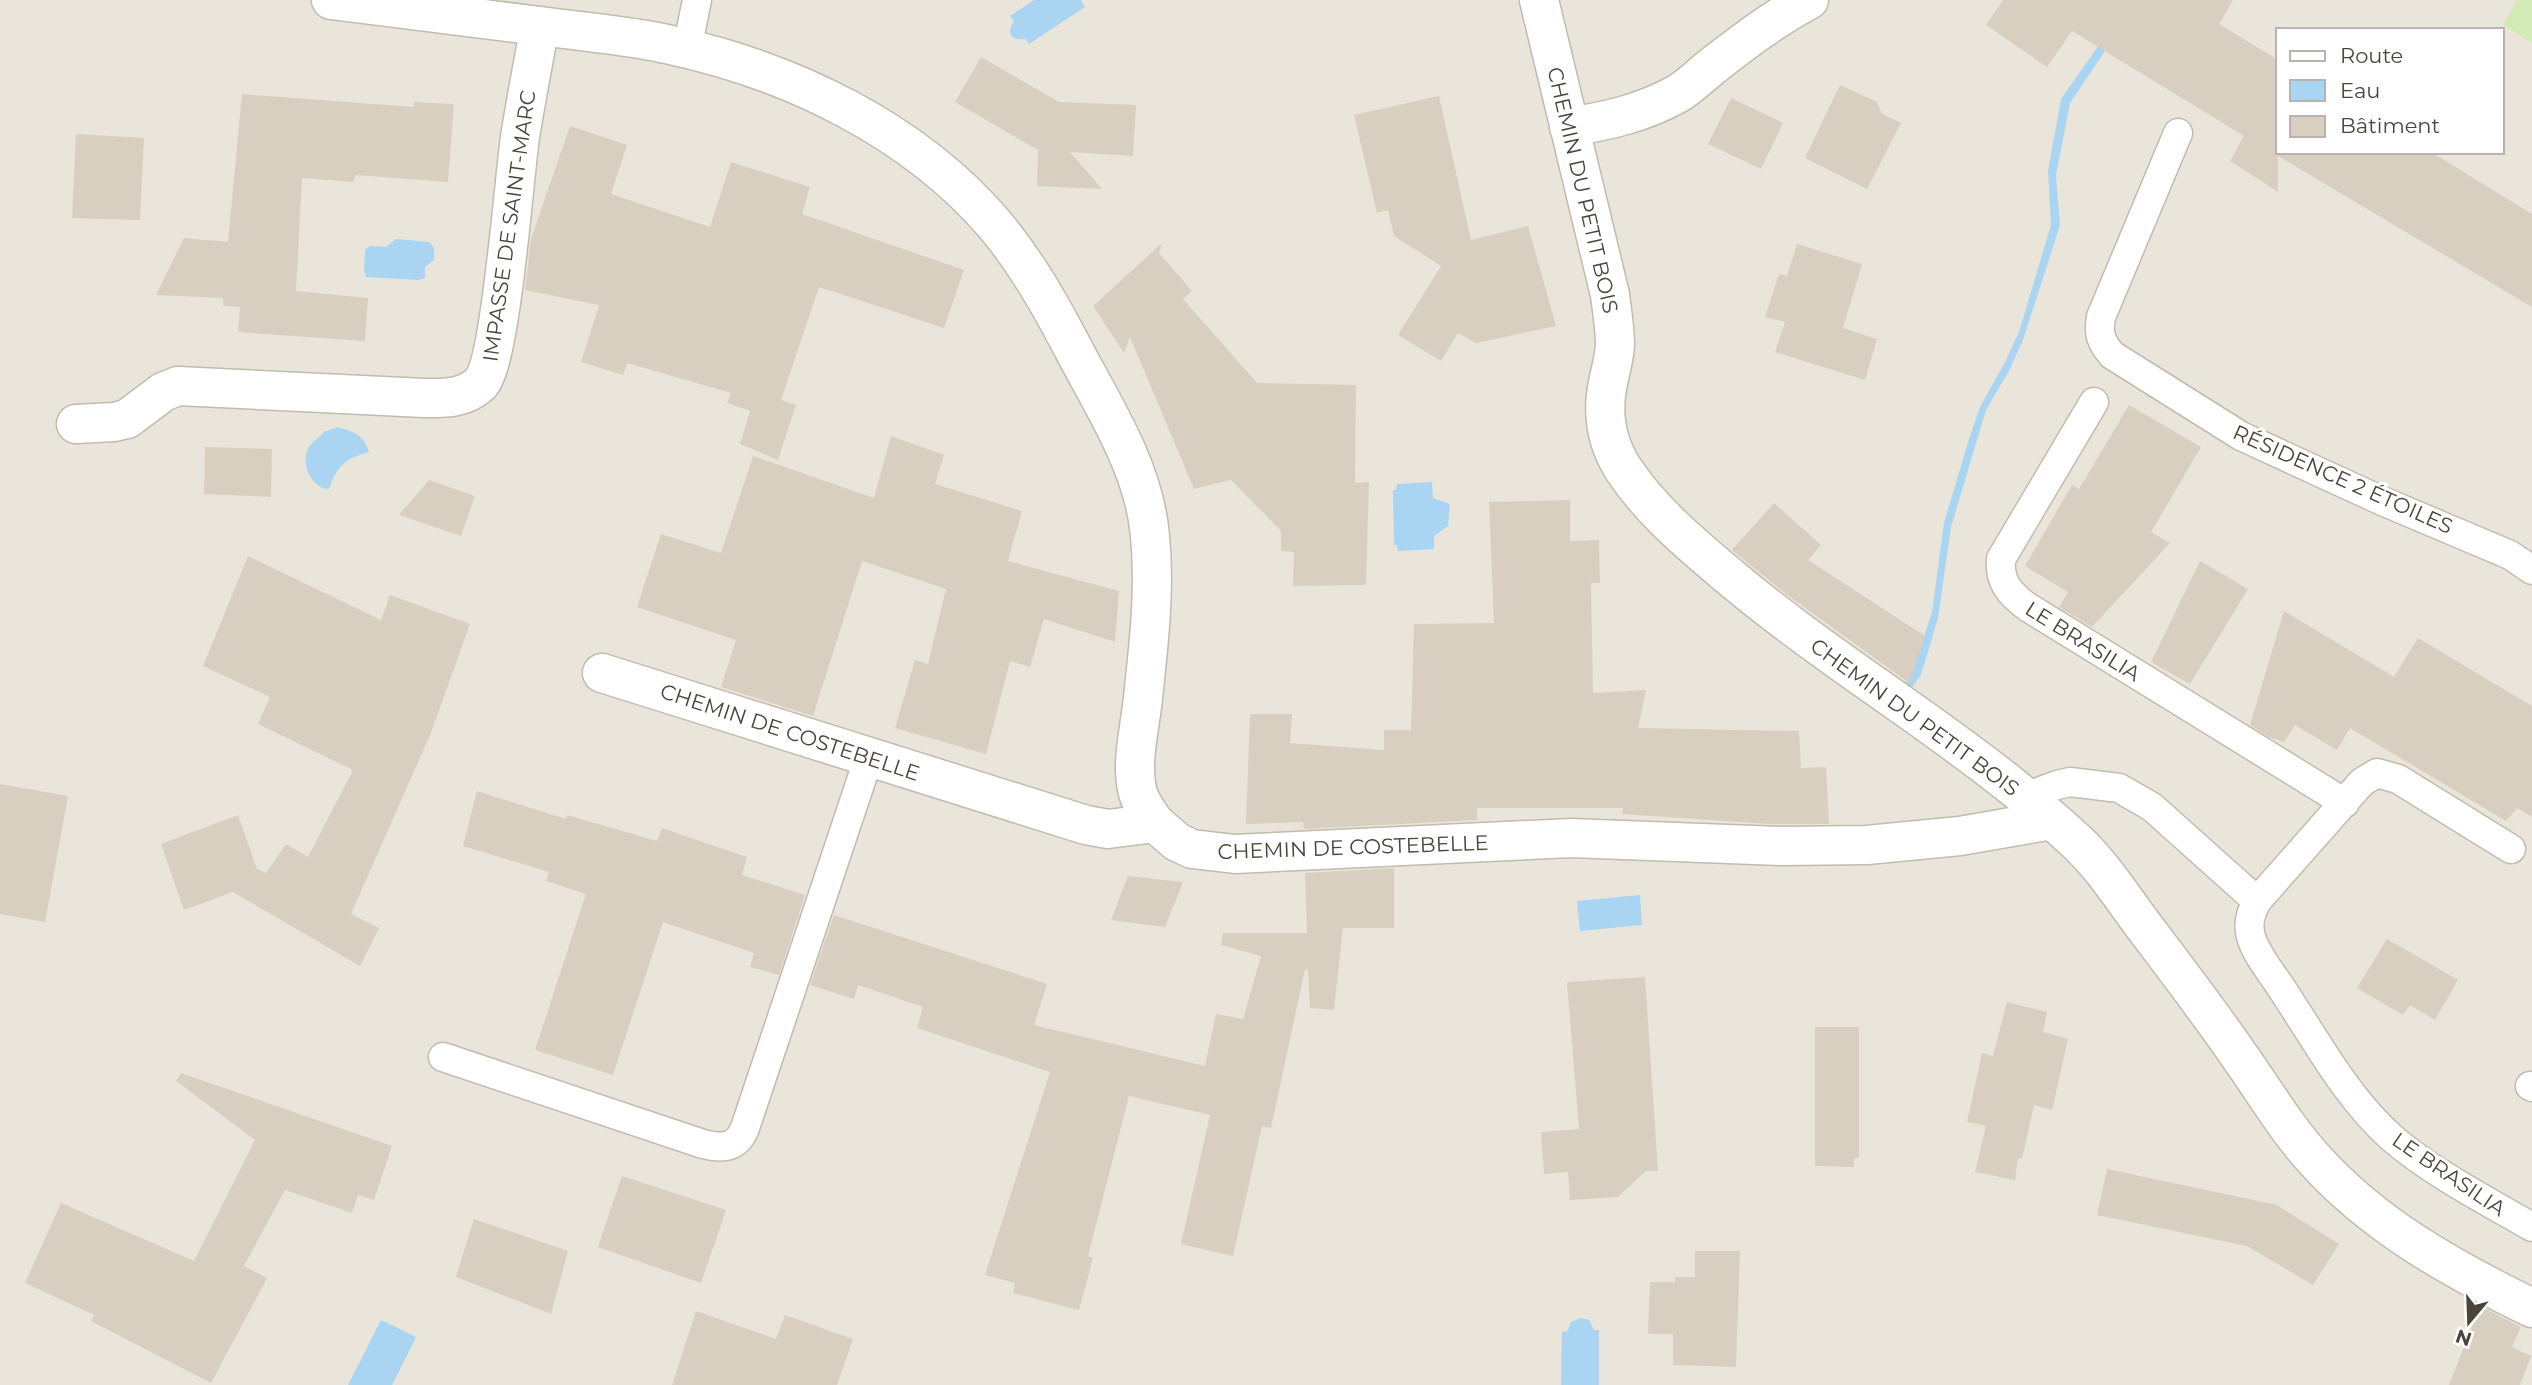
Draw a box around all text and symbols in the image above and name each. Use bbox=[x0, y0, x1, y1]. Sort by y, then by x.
legend bbox=[2276, 28, 2504, 154]
text: Route bbox=[2340, 43, 2403, 68]
street label: CHEMIN DU PETIT BOIS bbox=[1542, 64, 1624, 316]
text: Eau bbox=[2340, 78, 2380, 103]
street label: IMPASSE DE SAINT-MARC bbox=[478, 89, 540, 363]
text: Bâtiment bbox=[2340, 113, 2440, 138]
street label: RÉSIDENCE 2 ÉTOILES bbox=[2229, 419, 2457, 539]
street label: LE BRASILIA bbox=[2021, 596, 2146, 687]
street label: CHEMIN DU PETIT BOIS bbox=[1806, 633, 2024, 801]
street label: CHEMIN DE COSTEBELLE bbox=[657, 678, 923, 786]
street label: CHEMIN DE COSTEBELLE bbox=[1217, 830, 1489, 864]
street label: LE BRASILIA bbox=[2388, 1127, 2511, 1222]
north arrow bbox=[2434, 1287, 2504, 1357]
text: N bbox=[2453, 1324, 2475, 1351]

